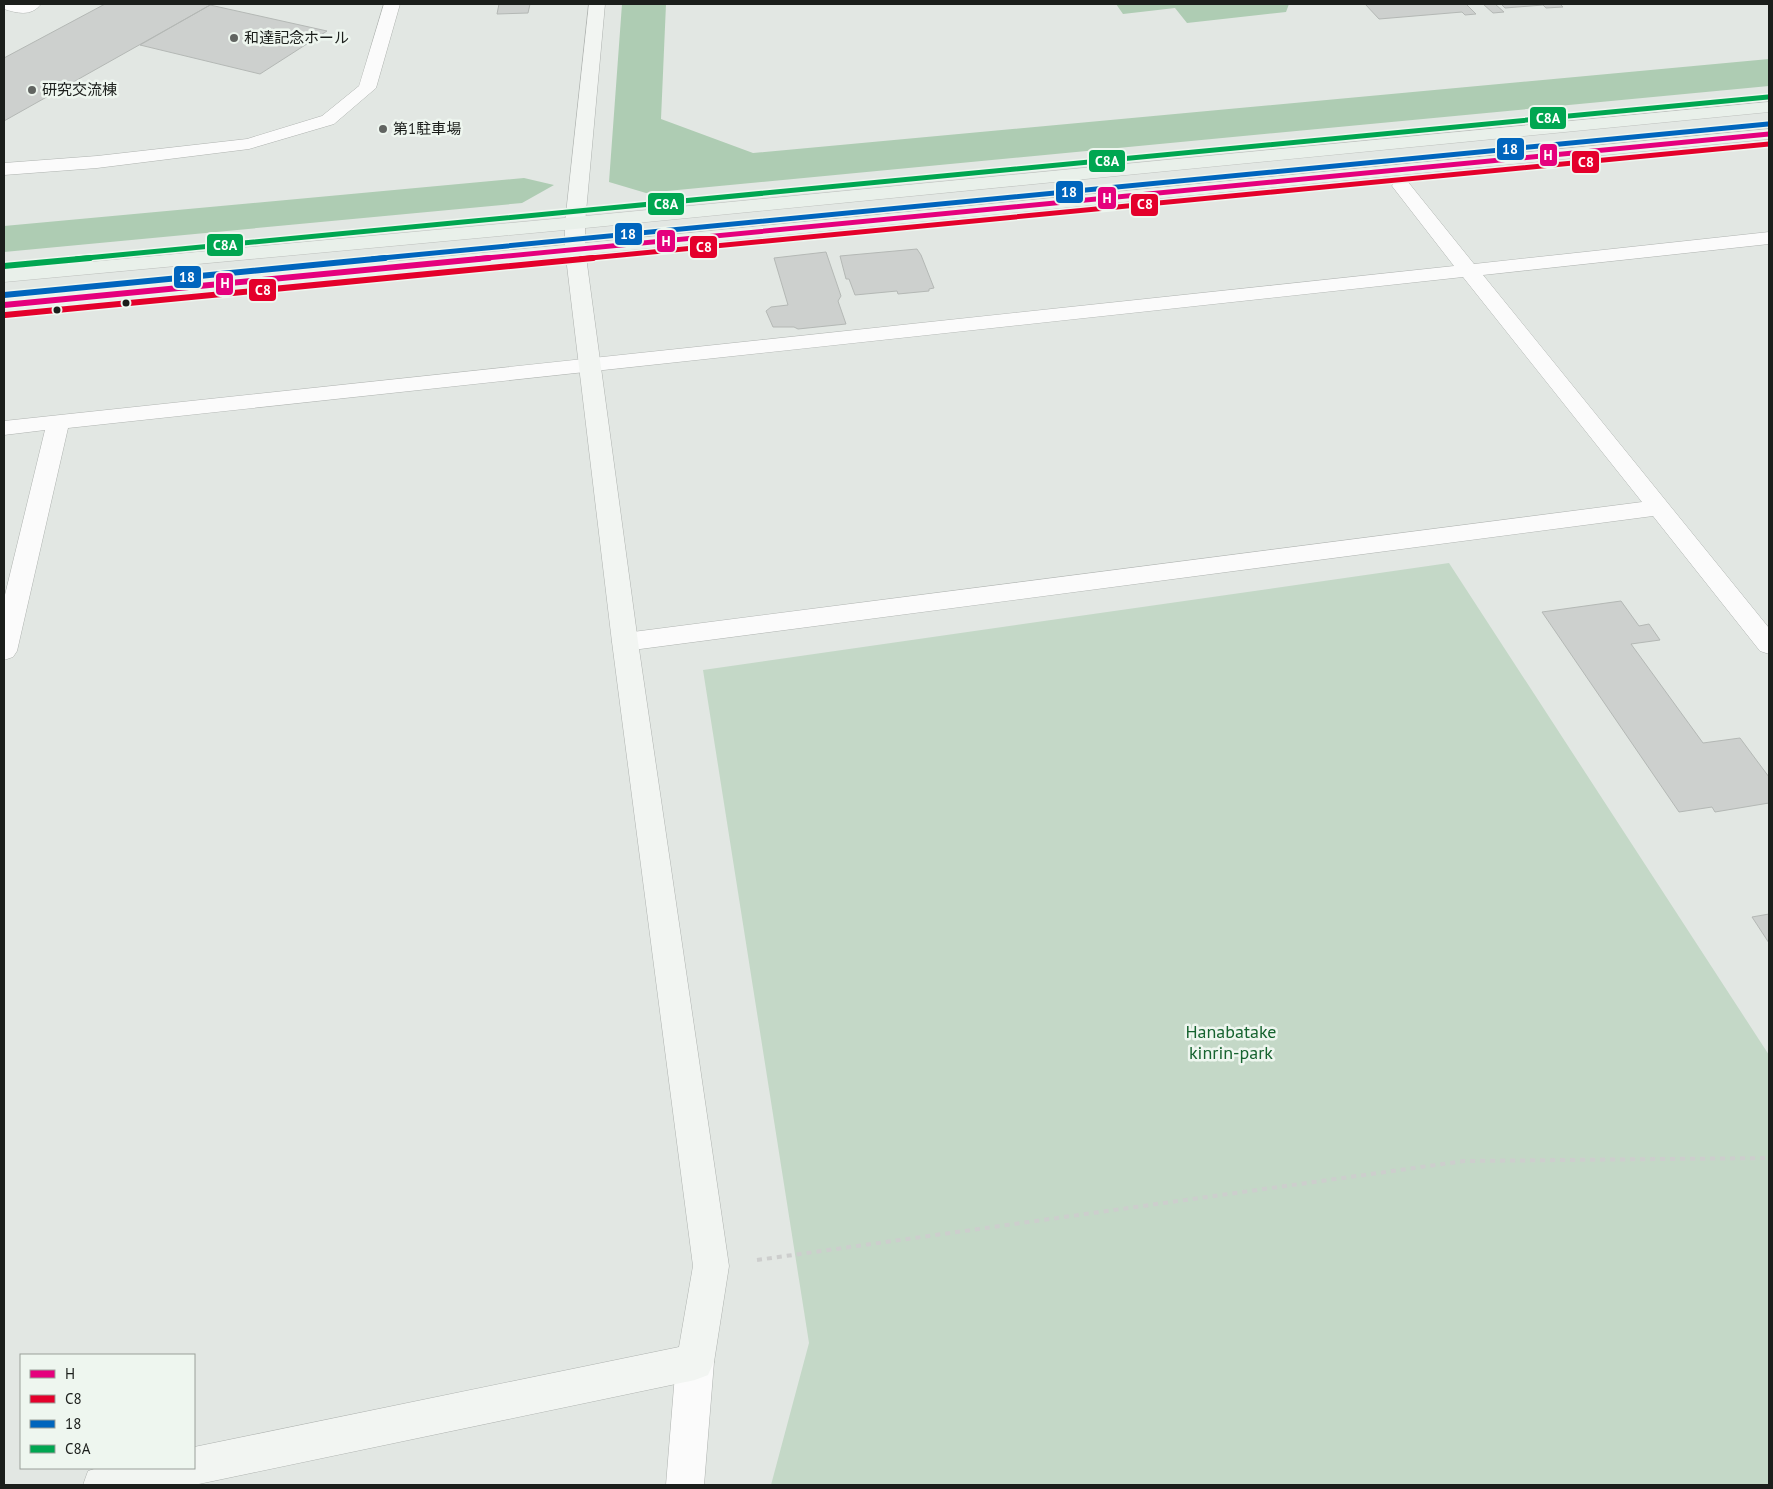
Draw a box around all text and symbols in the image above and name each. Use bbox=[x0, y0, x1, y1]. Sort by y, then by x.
place label: 和達記念ホール bbox=[244, 28, 349, 47]
marker: 和達記念ホール bbox=[228, 32, 240, 44]
place label: 研究交流棟 bbox=[42, 80, 117, 99]
marker: 研究交流棟 bbox=[26, 84, 38, 96]
line badge: C8A bbox=[1529, 106, 1567, 130]
text: C8A bbox=[1536, 109, 1561, 127]
place label: 第1駐車場 bbox=[393, 119, 461, 138]
marker: 第1駐車場 bbox=[377, 123, 389, 135]
line badge: 18 bbox=[1496, 137, 1525, 161]
text: 18 bbox=[1502, 140, 1518, 158]
line badge: H bbox=[1539, 143, 1558, 167]
text: H bbox=[1543, 146, 1553, 164]
line badge: C8A bbox=[1088, 149, 1126, 173]
line badge: C8 bbox=[1571, 150, 1600, 174]
text: C8A bbox=[1095, 152, 1120, 170]
text: C8 bbox=[1578, 153, 1594, 171]
line badge: 18 bbox=[1055, 180, 1084, 204]
text: 18 bbox=[1061, 183, 1077, 201]
line badge: H bbox=[1097, 186, 1117, 210]
text: H bbox=[1102, 189, 1112, 207]
line badge: C8A bbox=[647, 192, 685, 216]
line badge: C8 bbox=[1130, 193, 1159, 217]
text: C8A bbox=[654, 195, 679, 213]
text: C8 bbox=[1137, 195, 1153, 213]
line badge: 18 bbox=[614, 222, 643, 246]
text: 18 bbox=[620, 225, 636, 243]
line badge: H bbox=[656, 229, 676, 253]
text: H bbox=[661, 232, 671, 250]
line badge: C8A bbox=[206, 233, 244, 257]
line badge: C8 bbox=[689, 235, 718, 259]
text: C8A bbox=[213, 236, 238, 254]
text: C8 bbox=[696, 238, 712, 256]
line badge: 18 bbox=[173, 265, 202, 289]
text: 18 bbox=[179, 268, 195, 286]
line badge: H bbox=[215, 272, 234, 296]
text: H bbox=[220, 274, 230, 292]
line badge: C8 bbox=[248, 278, 277, 302]
text: C8 bbox=[255, 281, 271, 299]
unlabelled marker bbox=[121, 298, 131, 308]
unlabelled marker bbox=[52, 305, 62, 315]
park label: Hanabatake kinrin-park bbox=[1185, 1020, 1277, 1064]
legend bbox=[20, 1354, 195, 1469]
text: H bbox=[65, 1364, 75, 1383]
text: C8 bbox=[65, 1389, 82, 1408]
text: 18 bbox=[65, 1414, 81, 1433]
text: C8A bbox=[65, 1439, 91, 1458]

